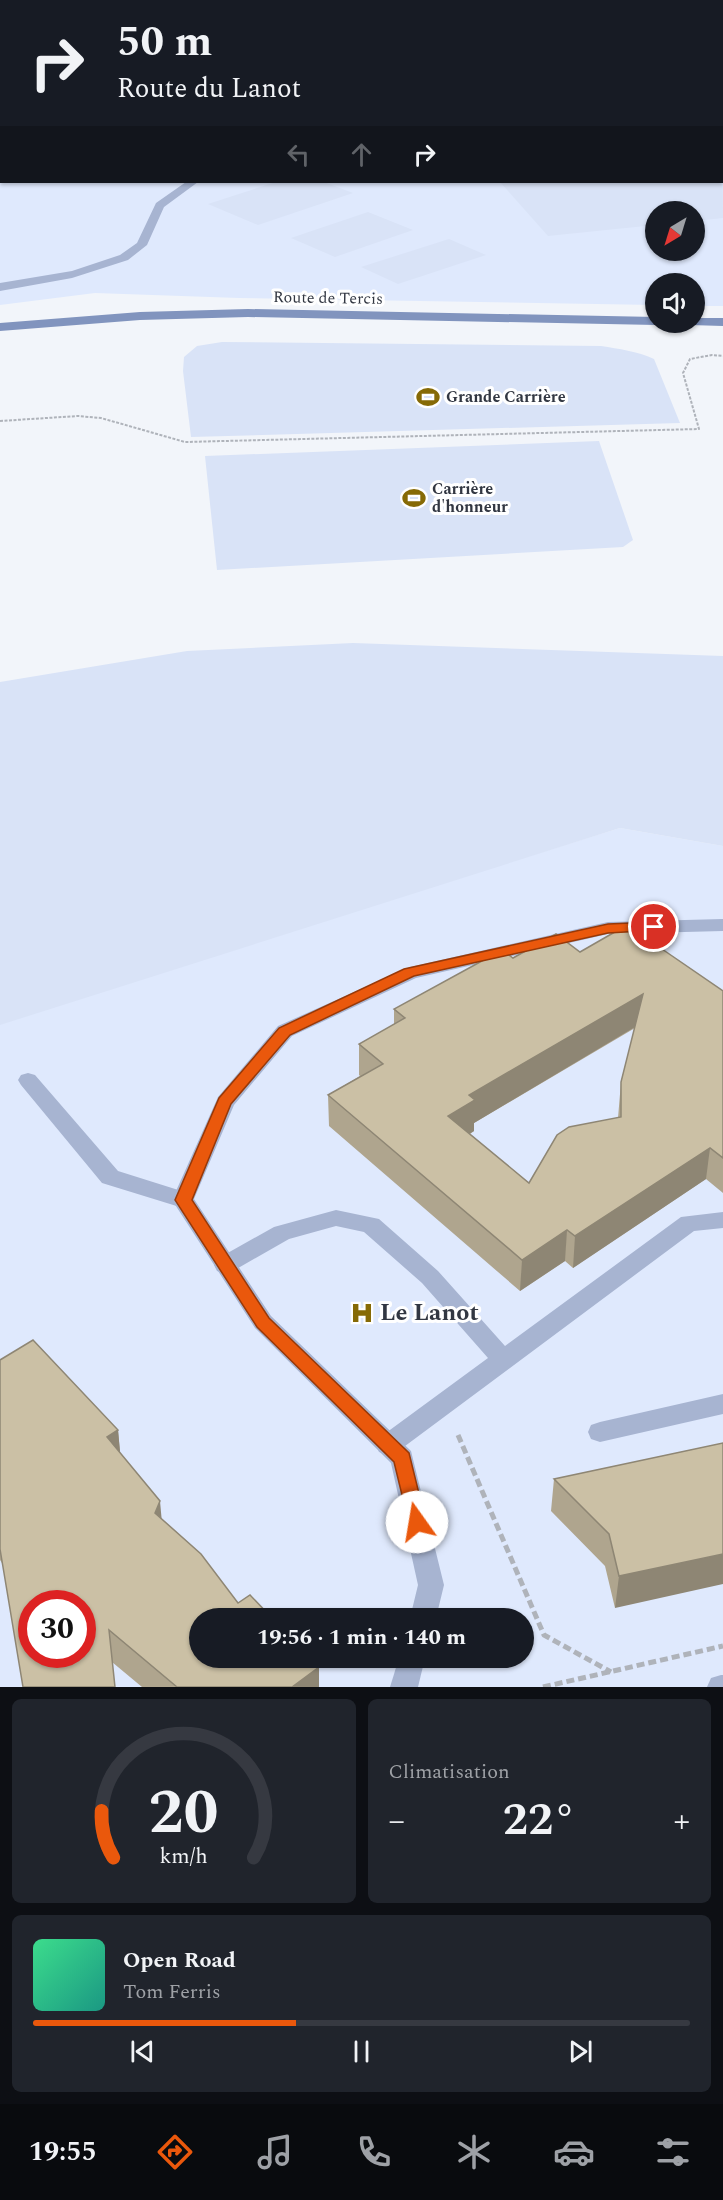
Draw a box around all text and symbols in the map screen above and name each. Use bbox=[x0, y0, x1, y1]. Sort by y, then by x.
text: 50 m bbox=[117, 11, 212, 74]
icon: right bbox=[18, 24, 96, 102]
text: Route du Lanot bbox=[117, 68, 301, 110]
icon: left bbox=[282, 138, 315, 171]
icon: ahead bbox=[345, 138, 378, 171]
icon: right bbox=[408, 138, 441, 171]
north arrow bbox=[645, 201, 705, 261]
map controls bbox=[645, 201, 705, 333]
button: sound bbox=[645, 273, 705, 333]
street label: Route de Tercis bbox=[273, 285, 383, 311]
sports icon: Grande Carrière bbox=[415, 384, 441, 410]
place label: Grande Carrière bbox=[446, 385, 566, 409]
place label: Carrière d'honneur bbox=[432, 477, 508, 519]
sports icon: Carrière d'honneur bbox=[401, 485, 427, 511]
pin bbox=[628, 901, 679, 952]
icon: arrive bbox=[637, 910, 670, 943]
place label: Le Lanot bbox=[380, 1295, 479, 1331]
hospital icon: Le Lanot bbox=[349, 1300, 375, 1326]
position arrow bbox=[385, 1490, 449, 1554]
speed limit sign: 30 bbox=[18, 1590, 96, 1668]
text: 19:56 · 1 min · 140 m bbox=[257, 1621, 466, 1654]
text: Climatisation bbox=[389, 1757, 510, 1787]
text: 20 bbox=[149, 1766, 219, 1861]
text: 22° bbox=[503, 1786, 576, 1855]
text: − bbox=[389, 1796, 405, 1846]
text: + bbox=[674, 1796, 690, 1846]
text: km/h bbox=[160, 1840, 208, 1873]
text: Open Road bbox=[123, 1944, 236, 1977]
text: Tom Ferris bbox=[123, 1977, 221, 2007]
icon: previous bbox=[126, 2035, 159, 2068]
icon: pause bbox=[345, 2035, 378, 2068]
icon: next bbox=[564, 2035, 597, 2068]
text: 19:55 bbox=[29, 2131, 97, 2173]
icon: directions bbox=[154, 2131, 196, 2173]
icon: music bbox=[254, 2131, 296, 2173]
icon: phone bbox=[353, 2131, 395, 2173]
icon: climate bbox=[453, 2131, 495, 2173]
icon: car bbox=[553, 2131, 595, 2173]
icon: filters bbox=[652, 2131, 694, 2173]

